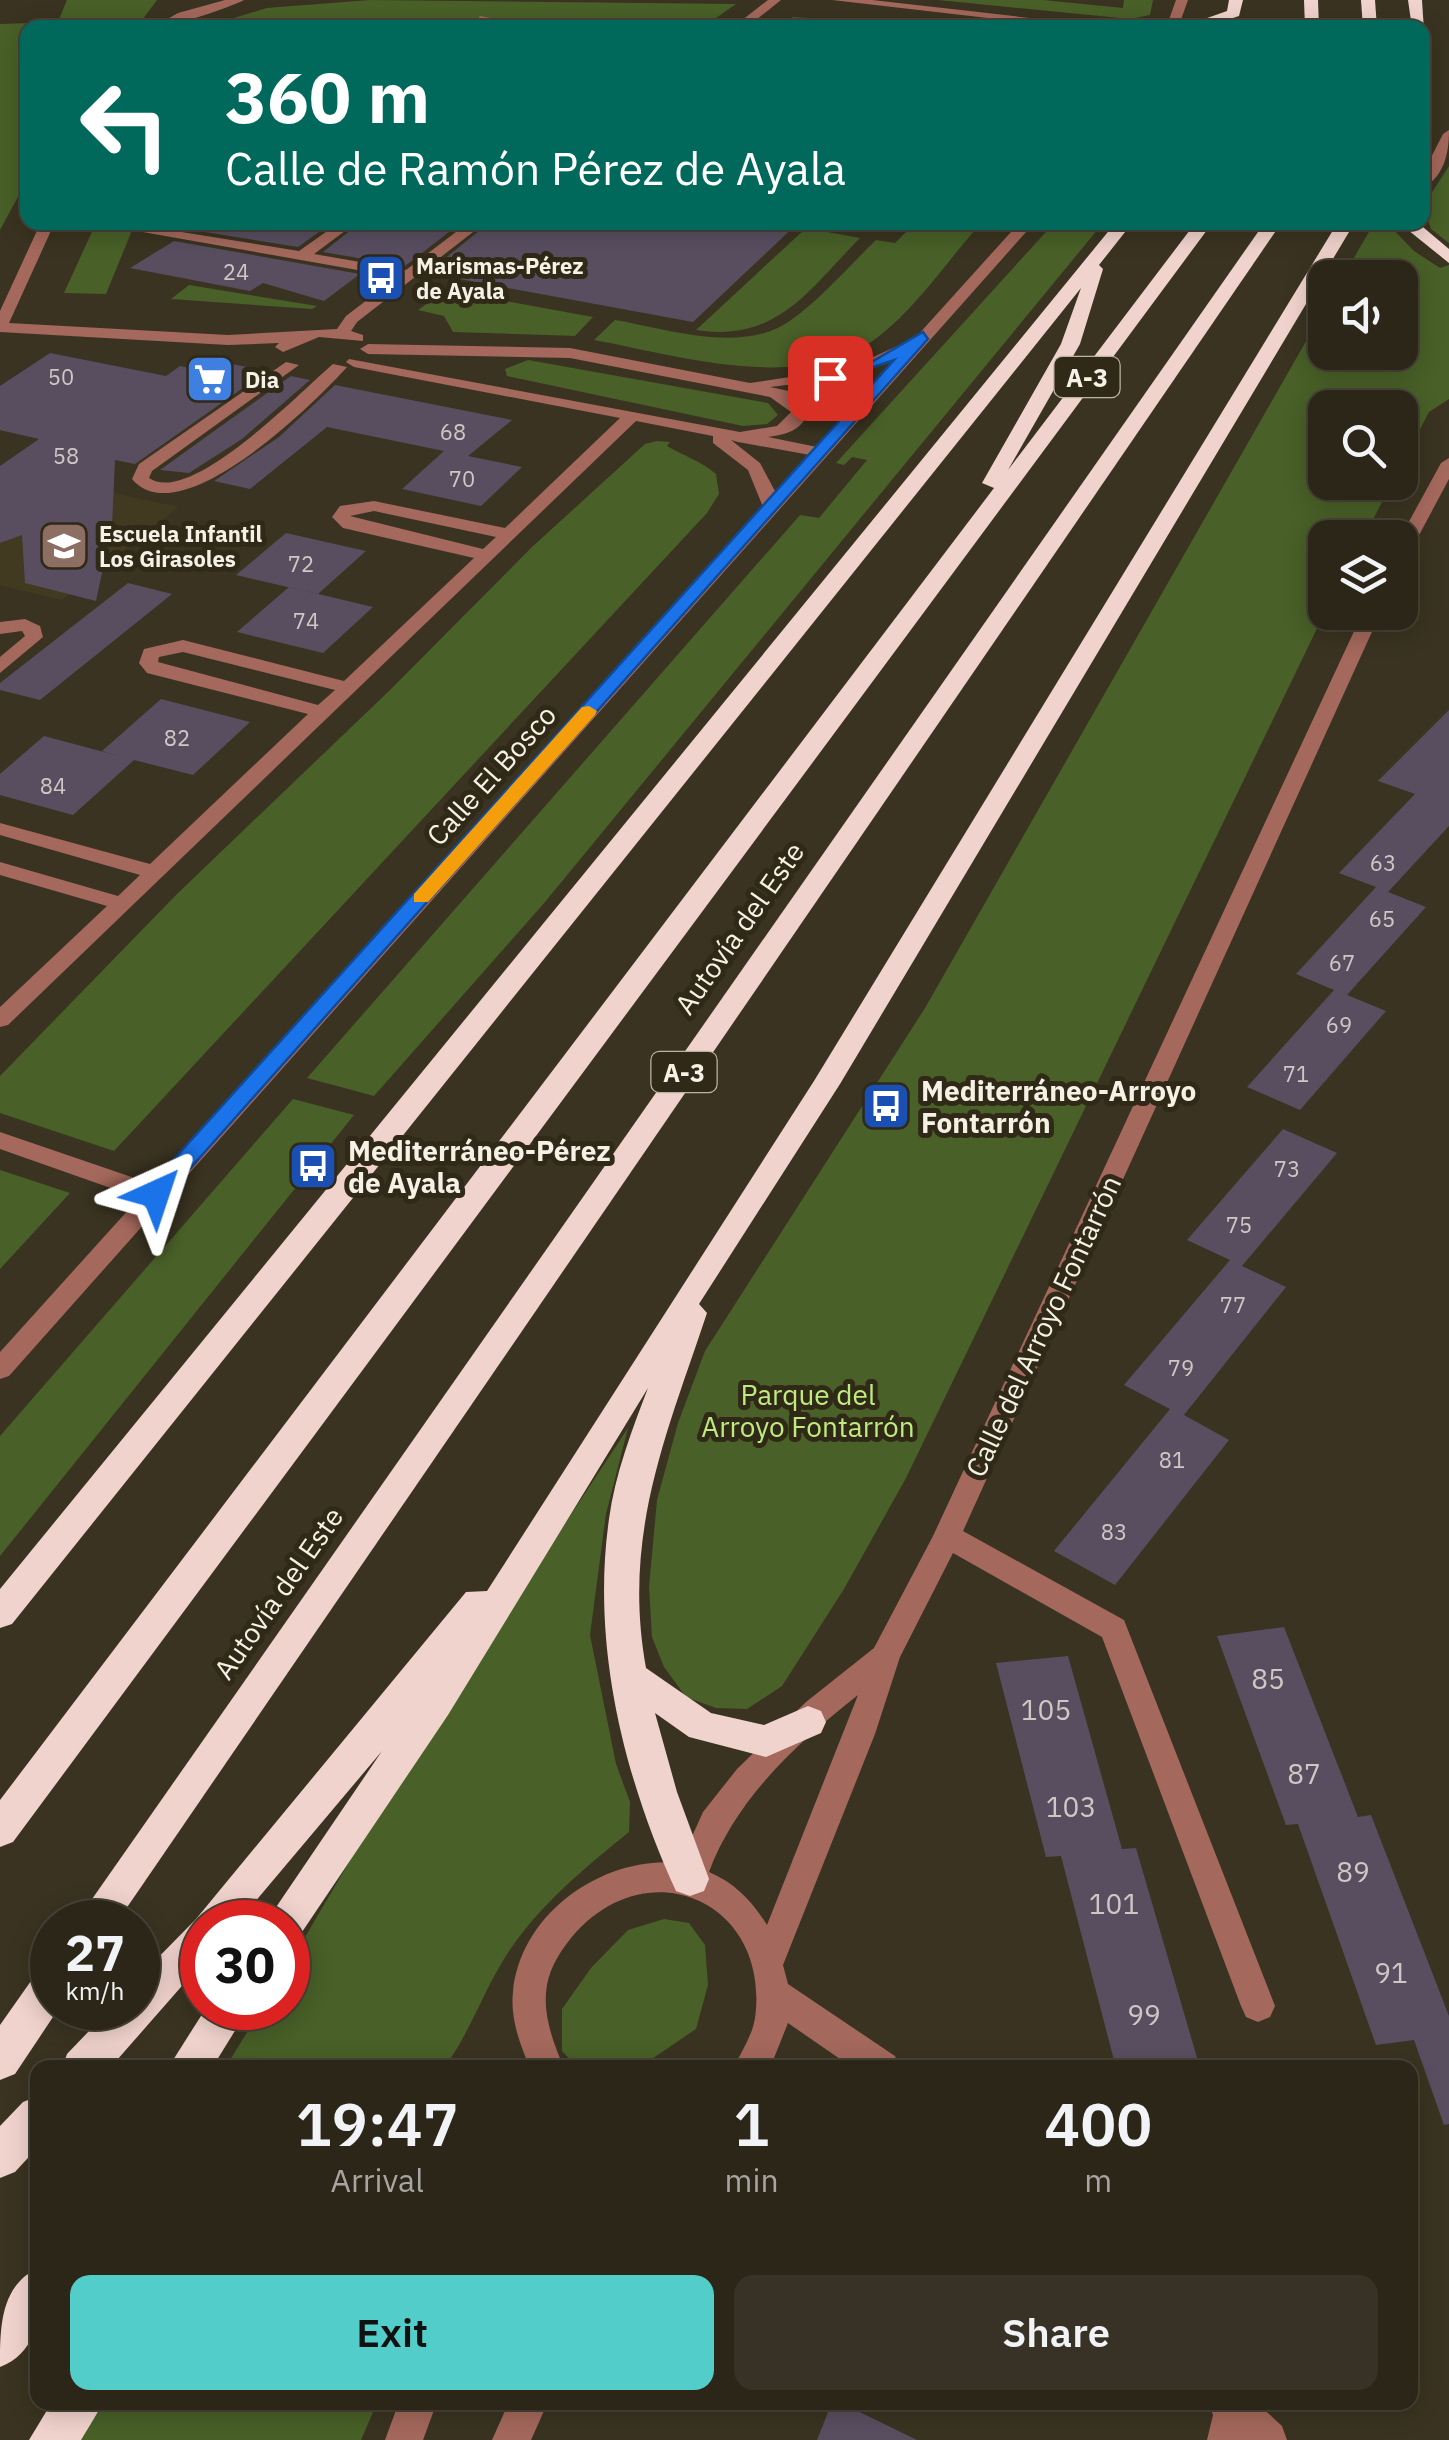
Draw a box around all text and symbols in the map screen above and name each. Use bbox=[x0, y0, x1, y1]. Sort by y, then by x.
text: 360 m bbox=[225, 51, 430, 142]
icon: left bbox=[60, 60, 190, 190]
text: Calle de Ramón Pérez de Ayala bbox=[225, 139, 846, 197]
place label: Marismas-Pérez de Ayala bbox=[416, 251, 584, 305]
bus stop icon: Marismas-Pérez de Ayala bbox=[355, 252, 407, 304]
house number: 24 bbox=[223, 257, 249, 286]
map controls bbox=[1308, 260, 1418, 630]
button: sound bbox=[1308, 260, 1418, 370]
pin bbox=[788, 336, 873, 421]
icon: arrive bbox=[803, 351, 858, 406]
supermarket icon: Dia bbox=[184, 353, 236, 405]
road number: A-3 bbox=[1054, 357, 1120, 397]
house number: 50 bbox=[48, 362, 74, 391]
place label: Dia bbox=[245, 365, 279, 394]
button: search bbox=[1308, 390, 1418, 500]
house number: 68 bbox=[440, 417, 466, 446]
house number: 58 bbox=[53, 441, 79, 470]
house number: 70 bbox=[449, 464, 475, 493]
place label: Escuela Infantil Los Girasoles bbox=[99, 519, 263, 573]
school or university icon: Escuela Infantil Los Girasoles bbox=[38, 520, 90, 572]
button: layers bbox=[1308, 520, 1418, 630]
house number: 72 bbox=[288, 549, 314, 578]
house number: 74 bbox=[293, 606, 319, 635]
street label: Calle El Bosco bbox=[418, 697, 564, 853]
house number: 82 bbox=[164, 723, 190, 752]
house number: 84 bbox=[40, 771, 66, 800]
street label: Autovía del Este bbox=[666, 835, 812, 1021]
house number: 63 bbox=[1370, 848, 1396, 877]
house number: 65 bbox=[1369, 904, 1395, 933]
house number: 67 bbox=[1329, 948, 1355, 977]
house number: 69 bbox=[1326, 1010, 1352, 1039]
road number: A-3 bbox=[652, 1052, 716, 1092]
house number: 71 bbox=[1283, 1059, 1309, 1088]
place label: Mediterráneo-Arroyo Fontarrón bbox=[921, 1072, 1196, 1141]
bus stop icon: Mediterráneo-Arroyo Fontarrón bbox=[860, 1080, 912, 1132]
place label: Mediterráneo-Pérez de Ayala bbox=[348, 1132, 611, 1201]
bus stop icon: Mediterráneo-Pérez de Ayala bbox=[287, 1140, 339, 1192]
position arrow bbox=[104, 1142, 208, 1246]
house number: 73 bbox=[1274, 1154, 1300, 1183]
street label: Calle del Arroyo Fontarrón bbox=[957, 1169, 1129, 1483]
house number: 75 bbox=[1226, 1210, 1252, 1239]
house number: 77 bbox=[1220, 1290, 1246, 1319]
house number: 79 bbox=[1168, 1353, 1194, 1382]
park label: Parque del Arroyo Fontarrón bbox=[701, 1376, 915, 1445]
house number: 81 bbox=[1159, 1445, 1185, 1474]
street label: Autovía del Este bbox=[205, 1500, 351, 1686]
house number: 83 bbox=[1101, 1517, 1127, 1546]
house number: 85 bbox=[1251, 1660, 1285, 1697]
house number: 105 bbox=[1021, 1691, 1071, 1728]
house number: 87 bbox=[1287, 1755, 1321, 1792]
house number: 103 bbox=[1046, 1788, 1096, 1825]
house number: 89 bbox=[1336, 1853, 1370, 1890]
house number: 101 bbox=[1089, 1885, 1139, 1922]
speed limit sign: 30 bbox=[180, 1900, 310, 2030]
text: 27 bbox=[65, 1920, 125, 1985]
house number: 91 bbox=[1374, 1954, 1408, 1991]
text: km/h bbox=[66, 1974, 124, 2007]
house number: 99 bbox=[1127, 1996, 1161, 2033]
text: 19:47 bbox=[296, 2084, 459, 2163]
text: 1 bbox=[734, 2084, 770, 2163]
text: 400 bbox=[1044, 2084, 1152, 2163]
text: Arrival bbox=[331, 2159, 424, 2201]
text: min bbox=[724, 2159, 779, 2201]
text: m bbox=[1084, 2159, 1112, 2201]
button: Exit bbox=[70, 2275, 714, 2390]
button: Share bbox=[734, 2275, 1378, 2390]

